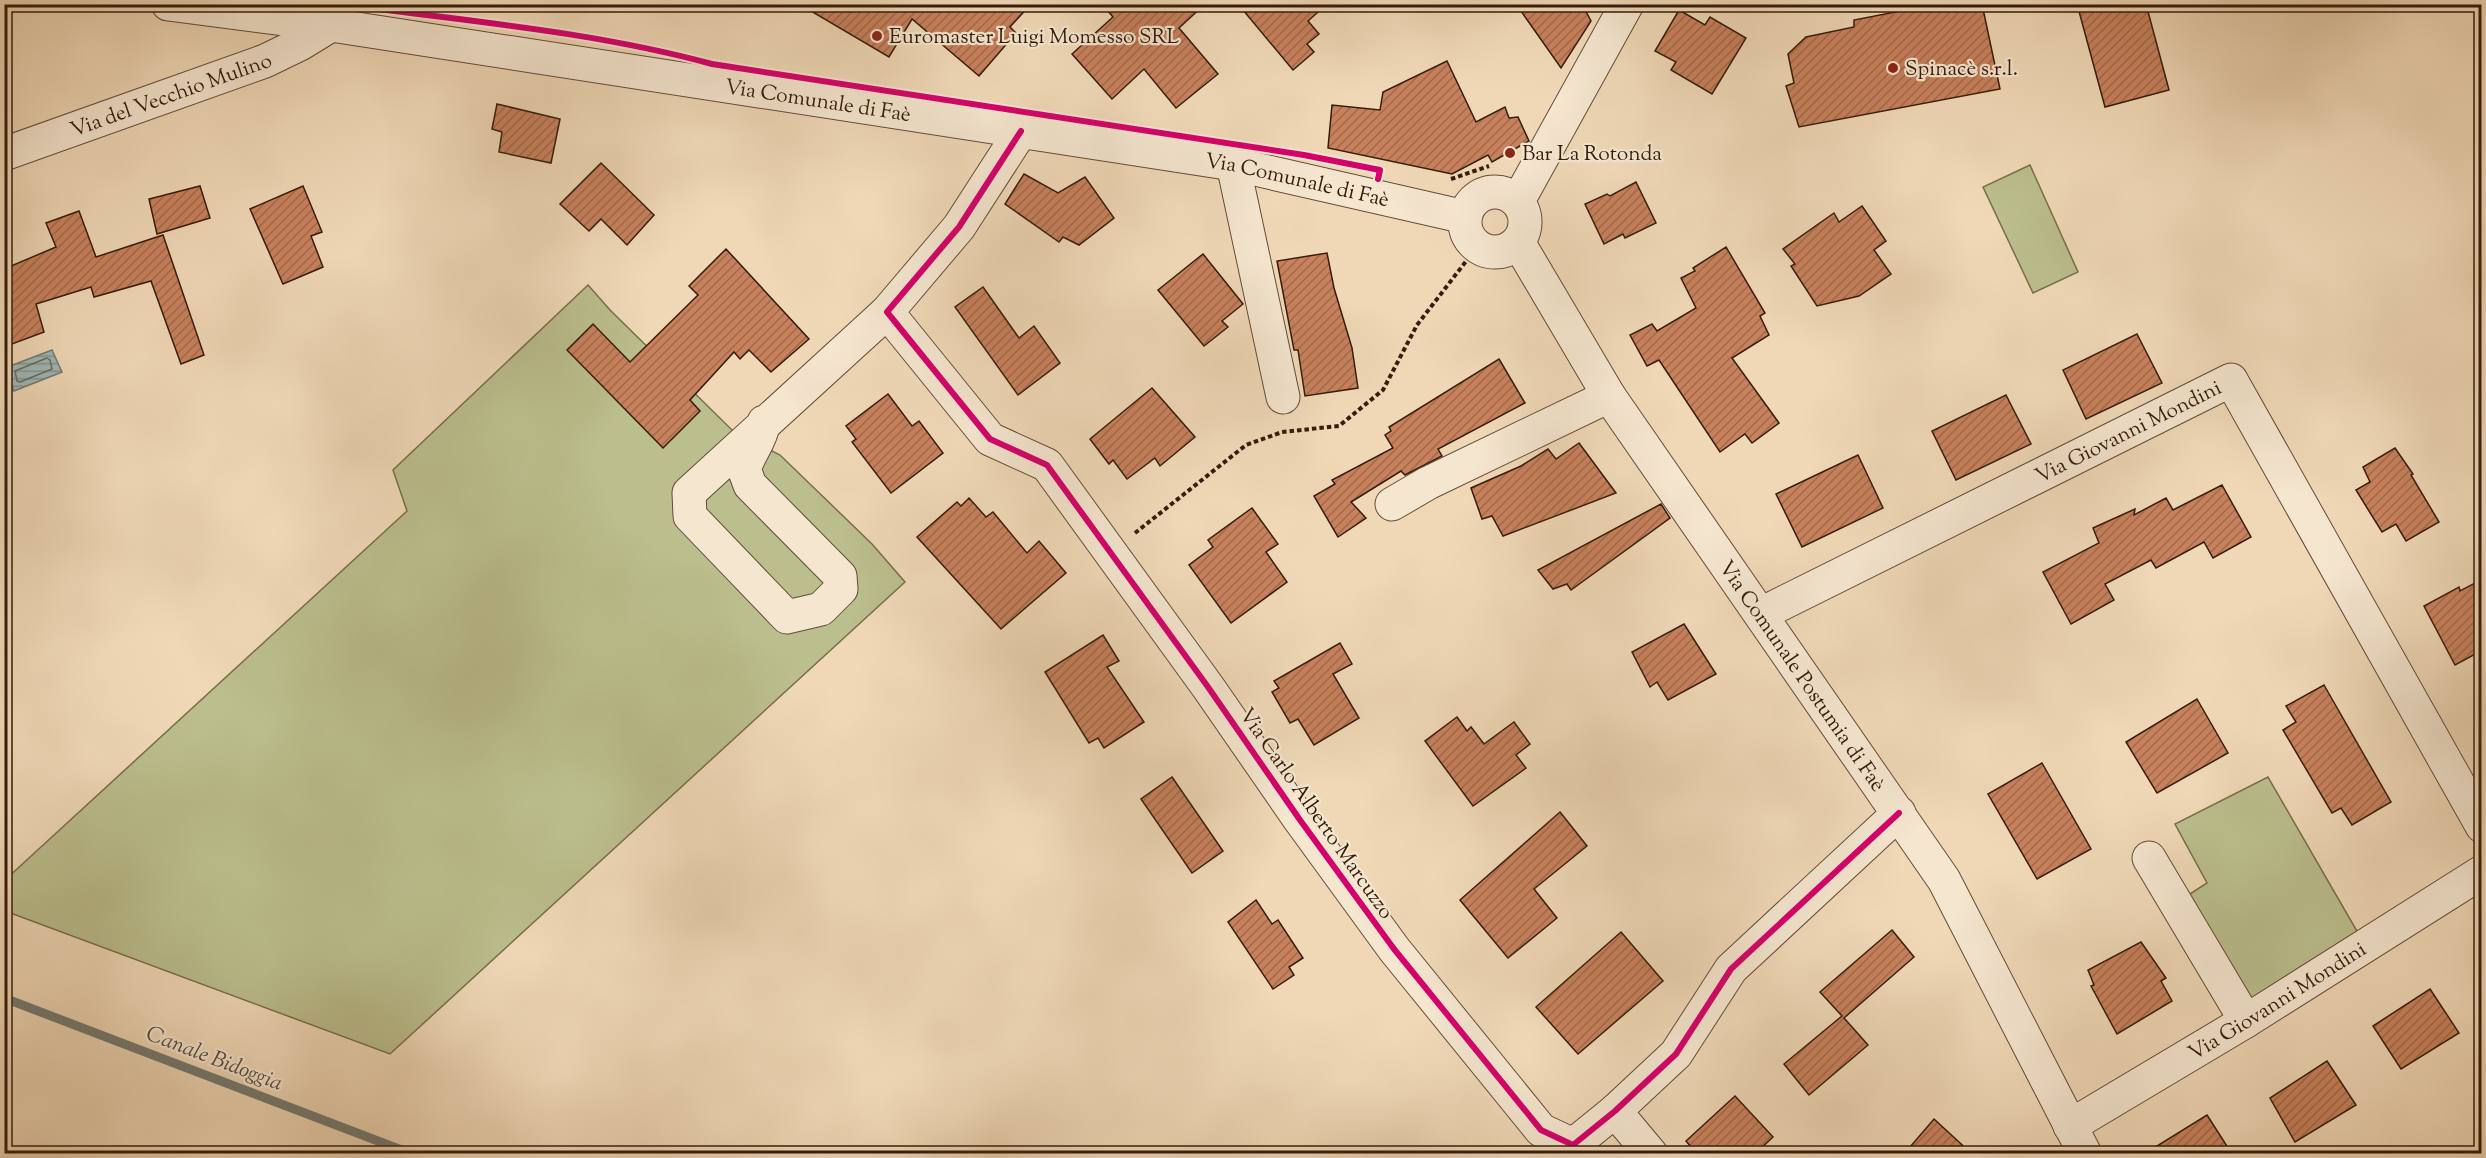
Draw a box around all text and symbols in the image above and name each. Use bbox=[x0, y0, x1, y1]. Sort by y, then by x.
place label: Euromaster Luigi Momesso SRL bbox=[889, 23, 1180, 53]
marker: Euromaster Luigi Momesso SRL bbox=[870, 29, 884, 43]
street label: Via del Vecchio Mulino bbox=[67, 47, 278, 146]
place label: Spinacè s.r.l. bbox=[1905, 55, 2018, 85]
marker: Spinacè s.r.l. bbox=[1886, 61, 1900, 75]
street label: Via Comunale di Faè bbox=[722, 73, 913, 131]
place label: Bar La Rotonda bbox=[1522, 140, 1662, 170]
marker: Bar La Rotonda bbox=[1503, 146, 1517, 160]
street label: Via Comunale di Faè bbox=[1203, 147, 1392, 216]
street label: Via Giovanni Mondini bbox=[2031, 374, 2227, 492]
street label: Via Comunale Postumia di Faè bbox=[1710, 555, 1892, 799]
street label: Via Carlo Alberto Marcuzzo bbox=[1231, 702, 1400, 926]
street label: Via Giovanni Mondini bbox=[2183, 936, 2373, 1069]
water label: Canale Bidoggia bbox=[141, 1019, 287, 1101]

